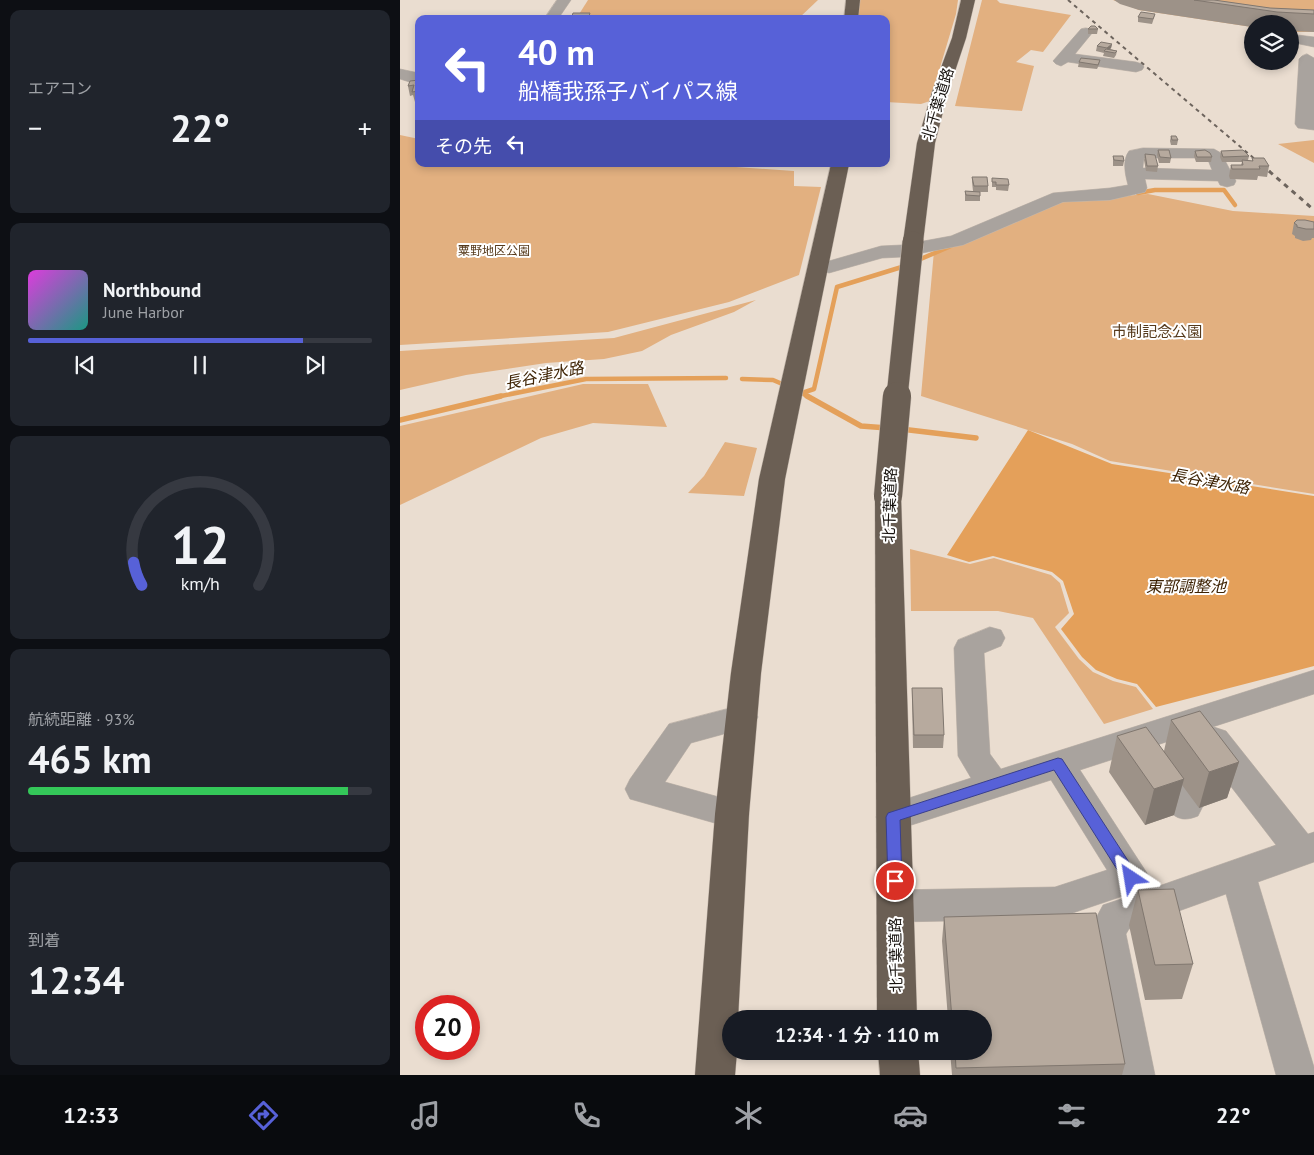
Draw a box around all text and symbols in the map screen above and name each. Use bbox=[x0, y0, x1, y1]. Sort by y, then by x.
map controls bbox=[1244, 15, 1299, 70]
button: layers bbox=[1244, 15, 1299, 70]
text: 40 m bbox=[518, 29, 595, 75]
icon: left bbox=[435, 35, 500, 100]
street label: 北千葉道路 bbox=[917, 65, 958, 143]
text: 船橋我孫子バイパス線 bbox=[518, 77, 738, 105]
text: エアコン bbox=[28, 78, 92, 98]
text: 22° bbox=[170, 103, 230, 152]
text: − bbox=[28, 109, 42, 146]
text: + bbox=[358, 109, 372, 146]
icon: left bbox=[502, 130, 530, 158]
text: その先 bbox=[435, 134, 492, 158]
park label: 粟野地区公園 bbox=[458, 243, 530, 258]
text: Northbound bbox=[103, 278, 201, 302]
text: June Harbor bbox=[103, 302, 184, 322]
park label: 市制記念公園 bbox=[1112, 322, 1202, 341]
icon: previous bbox=[71, 351, 99, 379]
icon: pause bbox=[186, 351, 214, 379]
icon: next bbox=[301, 351, 329, 379]
water label: 長谷津水路 bbox=[503, 356, 587, 393]
water label: 長谷津水路 bbox=[1169, 464, 1253, 498]
street label: 北千葉道路 bbox=[879, 467, 900, 543]
text: 12 bbox=[171, 511, 229, 578]
text: km/h bbox=[180, 572, 220, 595]
water label: 東部調整池 bbox=[1146, 576, 1228, 596]
text: 航続距離 · 93% bbox=[28, 709, 135, 729]
text: 465 km bbox=[28, 734, 152, 783]
position arrow bbox=[1104, 851, 1156, 903]
pin bbox=[874, 860, 916, 902]
icon: arrive bbox=[881, 867, 909, 895]
street label: 北千葉道路 bbox=[885, 917, 906, 993]
text: 到着 bbox=[28, 930, 60, 950]
text: 12:34 bbox=[28, 955, 124, 1004]
speed limit sign: 20 bbox=[415, 995, 480, 1060]
text: 12:34 · 1 分 · 110 m bbox=[775, 1023, 939, 1047]
icon: directions bbox=[246, 1098, 281, 1133]
icon: music bbox=[408, 1098, 443, 1133]
icon: phone bbox=[569, 1098, 604, 1133]
icon: climate bbox=[731, 1098, 766, 1133]
icon: car bbox=[893, 1098, 928, 1133]
icon: filters bbox=[1054, 1098, 1089, 1133]
text: 12:33 bbox=[63, 1101, 119, 1129]
text: 22° bbox=[1216, 1101, 1251, 1129]

